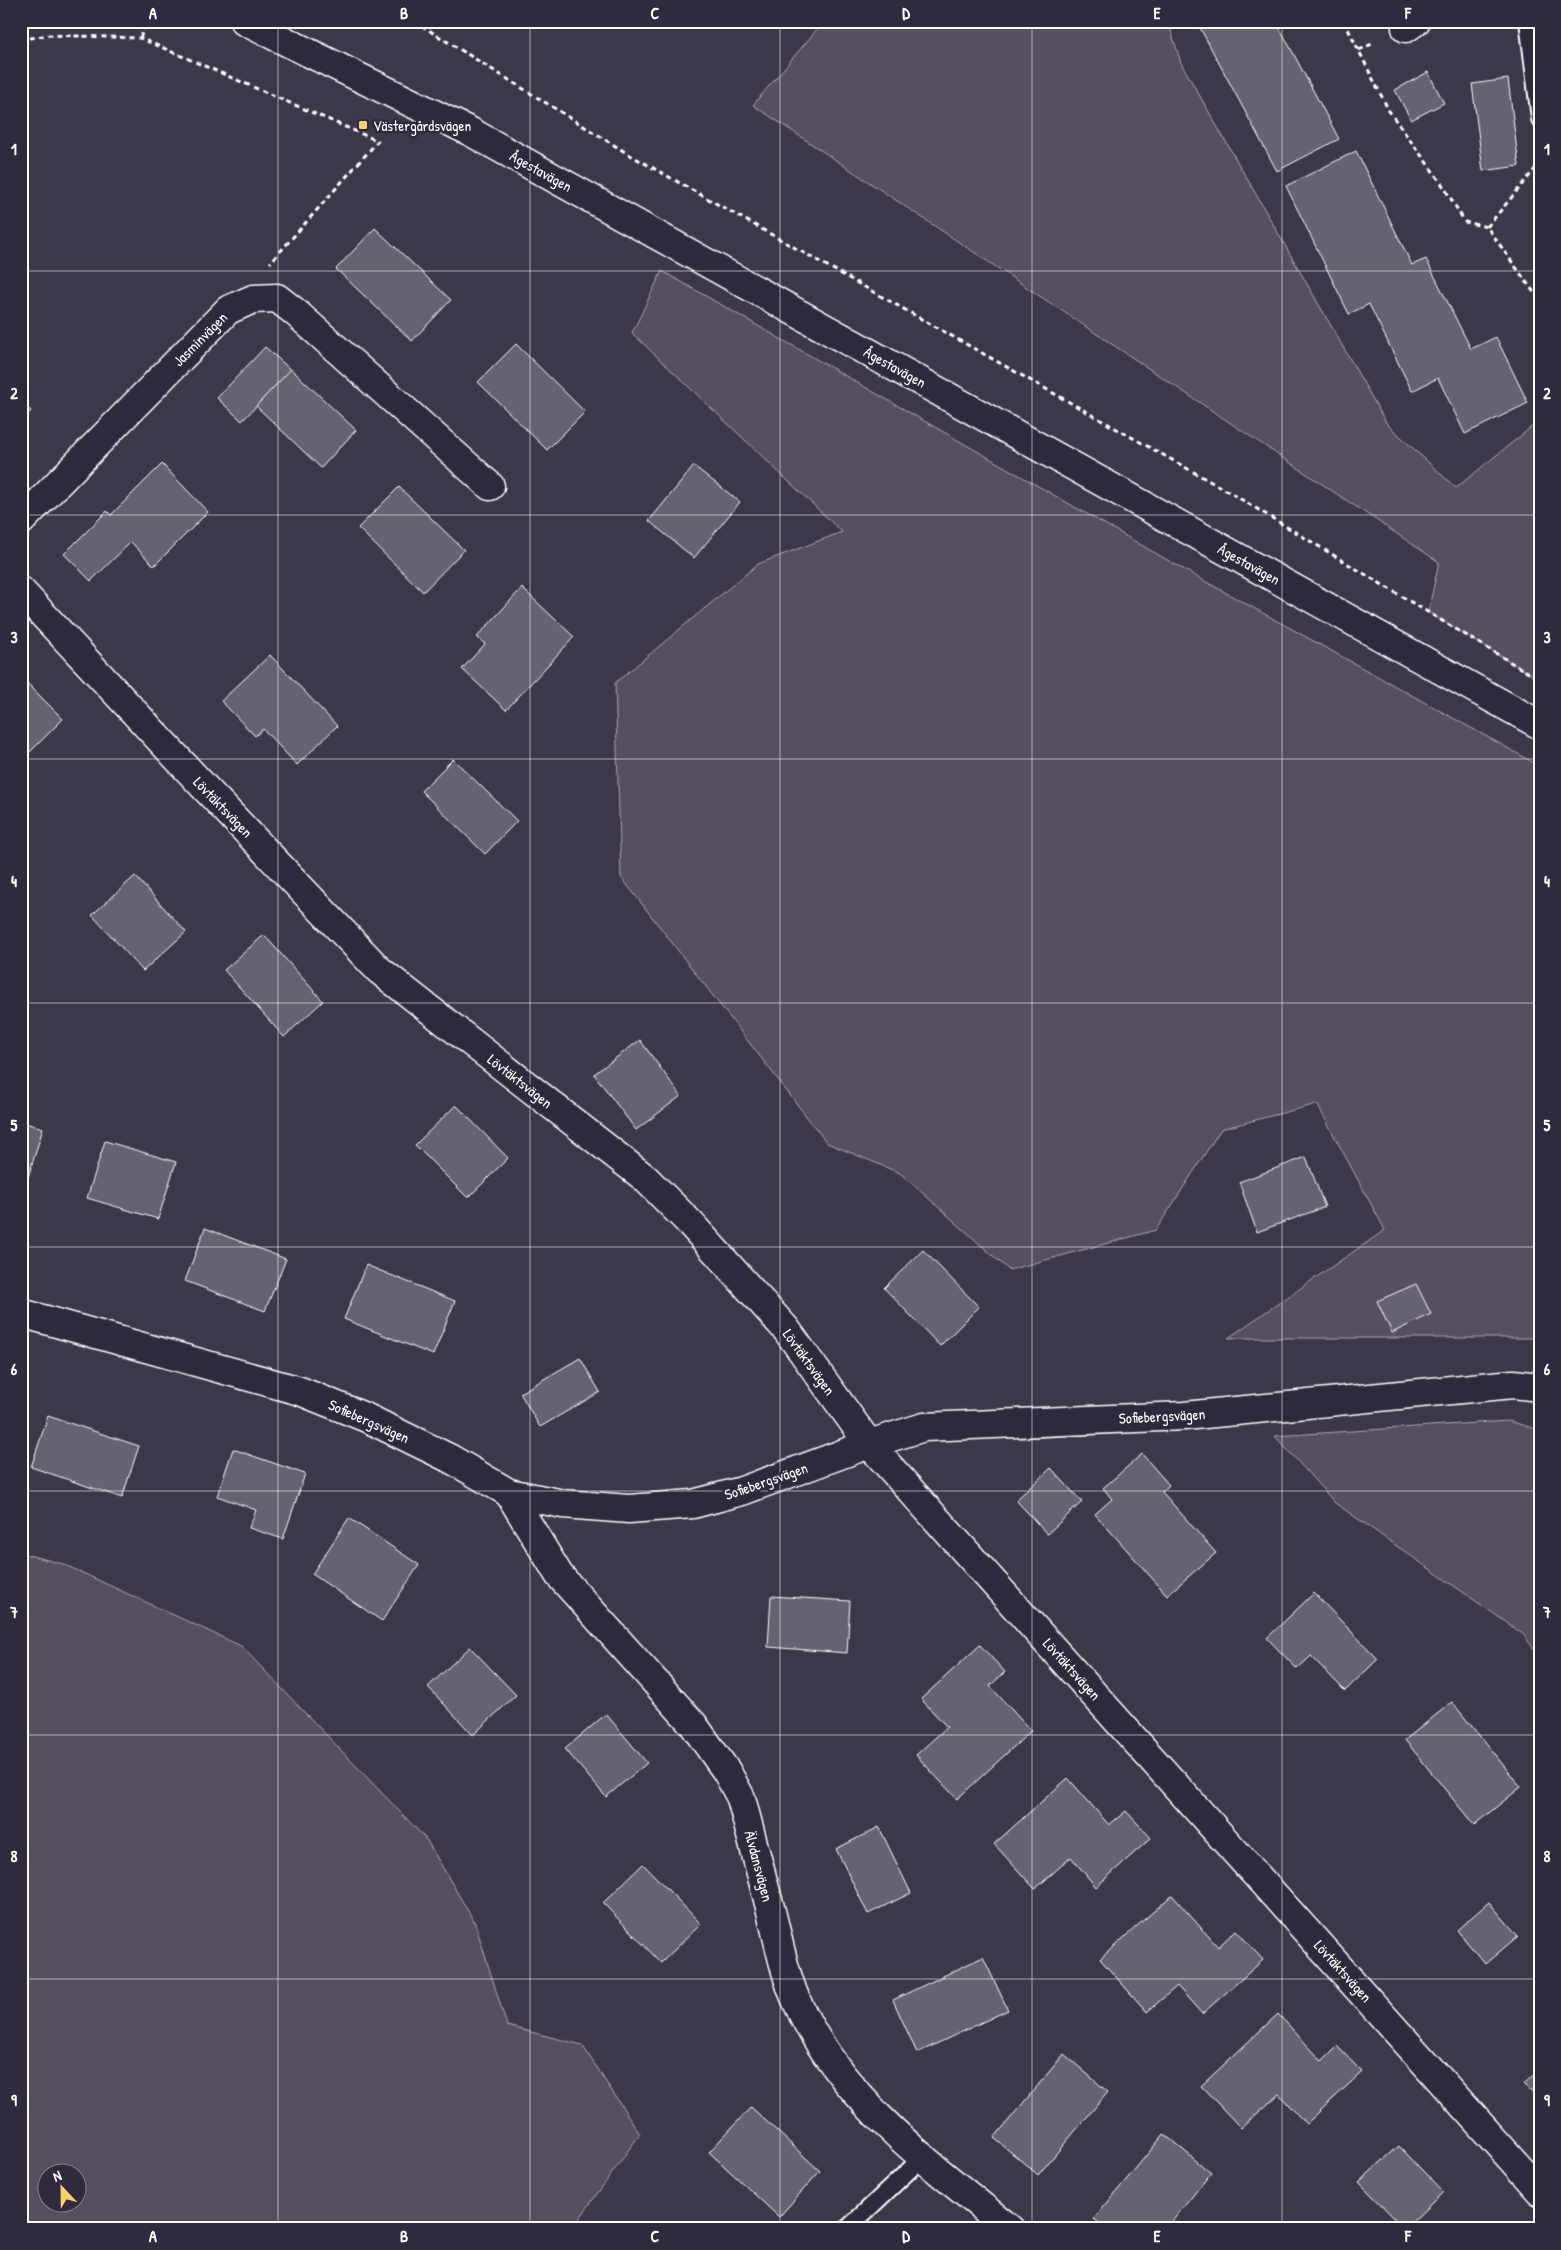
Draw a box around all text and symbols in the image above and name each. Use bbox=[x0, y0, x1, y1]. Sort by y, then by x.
text: A bbox=[149, 2, 157, 24]
text: B bbox=[400, 2, 408, 24]
text: C bbox=[651, 2, 660, 24]
text: D bbox=[902, 2, 910, 24]
text: E bbox=[1153, 2, 1161, 24]
text: F bbox=[1404, 2, 1412, 24]
place label: Västergårdsvägen bbox=[373, 115, 471, 136]
marker: Västergårdsvägen bbox=[357, 119, 369, 131]
text: 1 bbox=[11, 138, 17, 160]
text: 1 bbox=[1544, 138, 1550, 160]
street label: Ågestavägen bbox=[506, 145, 576, 197]
street label: Jasminvägen bbox=[168, 307, 232, 371]
street label: Ågestavägen bbox=[860, 341, 930, 393]
text: 2 bbox=[10, 382, 18, 404]
text: 2 bbox=[1543, 382, 1551, 404]
street label: Ågestavägen bbox=[1214, 538, 1284, 590]
text: 3 bbox=[10, 626, 18, 648]
text: 3 bbox=[1543, 626, 1551, 648]
street label: Lövtäktsvägen bbox=[189, 772, 257, 842]
text: 4 bbox=[11, 870, 17, 892]
text: 4 bbox=[1544, 870, 1550, 892]
street label: Lövtäktsvägen bbox=[483, 1049, 557, 1113]
text: 5 bbox=[11, 1114, 18, 1136]
text: 5 bbox=[1544, 1114, 1551, 1136]
street label: Lövtäktsvägen bbox=[778, 1325, 840, 1400]
text: 6 bbox=[11, 1358, 18, 1380]
text: 6 bbox=[1544, 1358, 1551, 1380]
street label: Sofiebergsvägen bbox=[325, 1394, 413, 1448]
street label: Sofiebergsvägen bbox=[1118, 1403, 1206, 1429]
street label: Sofiebergsvägen bbox=[722, 1457, 811, 1505]
text: 7 bbox=[9, 1601, 18, 1623]
text: 7 bbox=[1542, 1601, 1551, 1623]
street label: Lövtäktsvägen bbox=[1038, 1633, 1106, 1705]
street label: Älvdansvägen bbox=[739, 1828, 779, 1904]
text: 8 bbox=[11, 1845, 18, 1867]
text: 8 bbox=[1544, 1845, 1551, 1867]
street label: Lövtäktsvägen bbox=[1309, 1935, 1377, 2007]
text: 9 bbox=[11, 2089, 17, 2111]
text: 9 bbox=[1544, 2089, 1550, 2111]
north arrow bbox=[38, 2162, 88, 2212]
text: N bbox=[50, 2165, 64, 2186]
text: A bbox=[149, 2225, 157, 2247]
text: B bbox=[400, 2225, 408, 2247]
text: C bbox=[651, 2225, 660, 2247]
text: D bbox=[902, 2225, 910, 2247]
text: E bbox=[1153, 2225, 1161, 2247]
text: F bbox=[1404, 2225, 1412, 2247]

